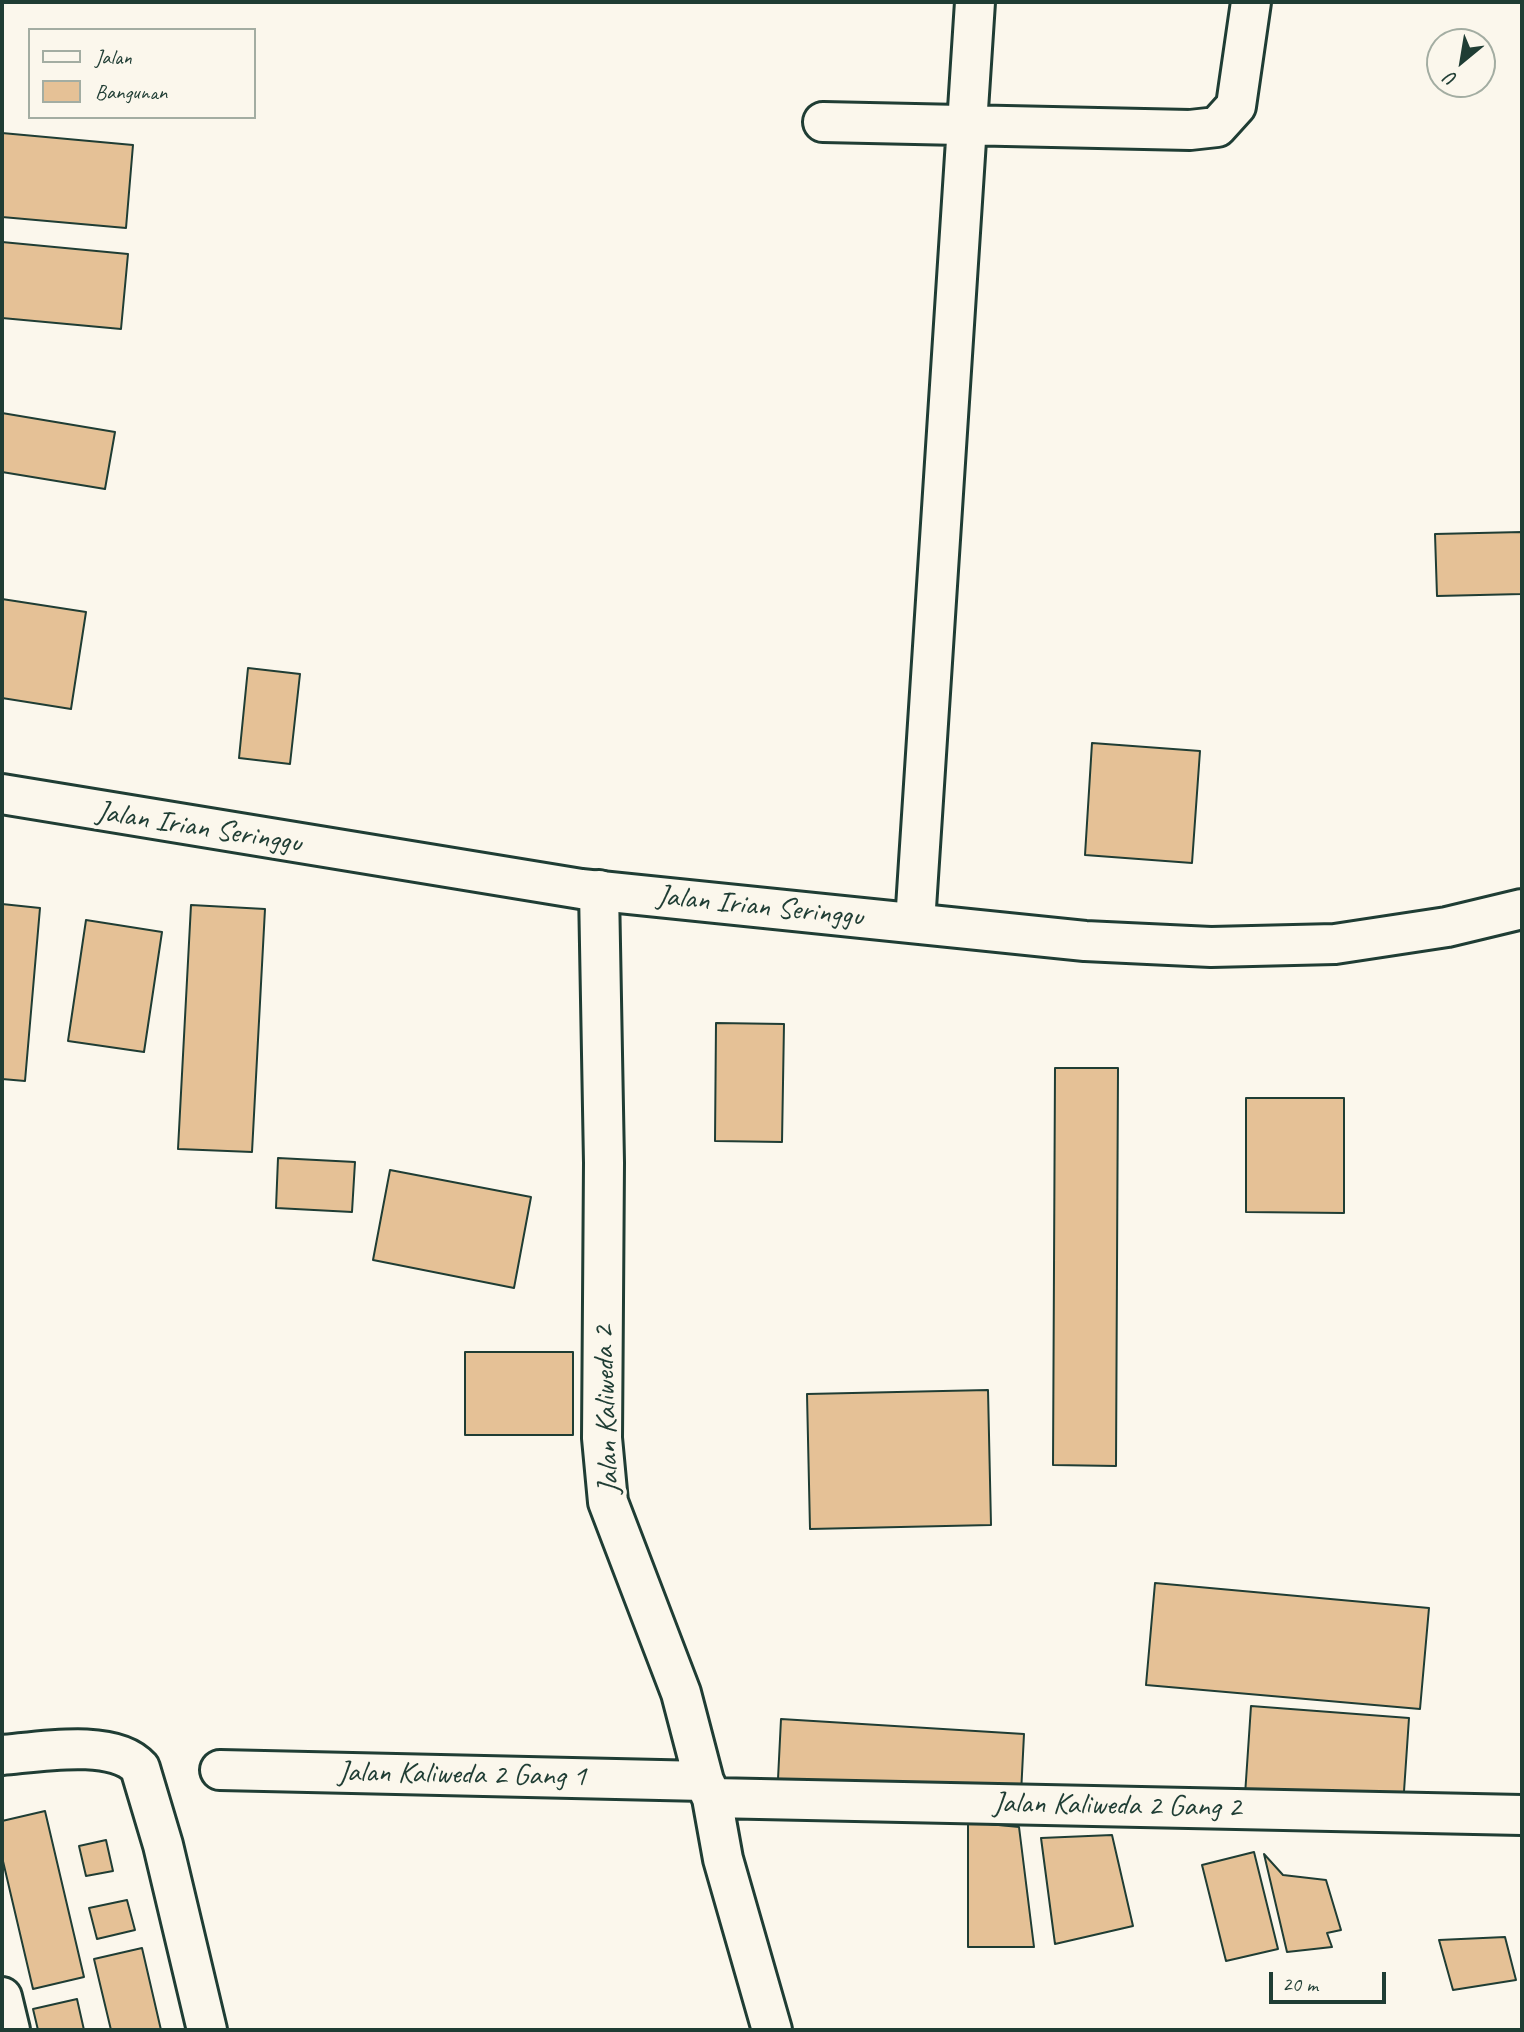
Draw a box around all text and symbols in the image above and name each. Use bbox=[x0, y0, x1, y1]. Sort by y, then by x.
legend bbox=[28, 28, 256, 119]
north arrow bbox=[1426, 28, 1496, 98]
text: Jalan bbox=[95, 44, 132, 70]
text: U bbox=[1442, 67, 1461, 92]
text: Bangunan bbox=[95, 79, 167, 105]
street label: Jalan Irian Seringgu bbox=[94, 794, 304, 862]
street label: Jalan Irian Seringgu bbox=[655, 878, 865, 936]
street label: Jalan Kaliweda 2 bbox=[586, 1325, 628, 1495]
street label: Jalan Kaliweda 2 Gang 1 bbox=[338, 1755, 586, 1795]
street label: Jalan Kaliweda 2 Gang 2 bbox=[993, 1786, 1241, 1826]
scale bar bbox=[1272, 1958, 1389, 2002]
text: 20 m bbox=[1282, 1971, 1318, 1997]

